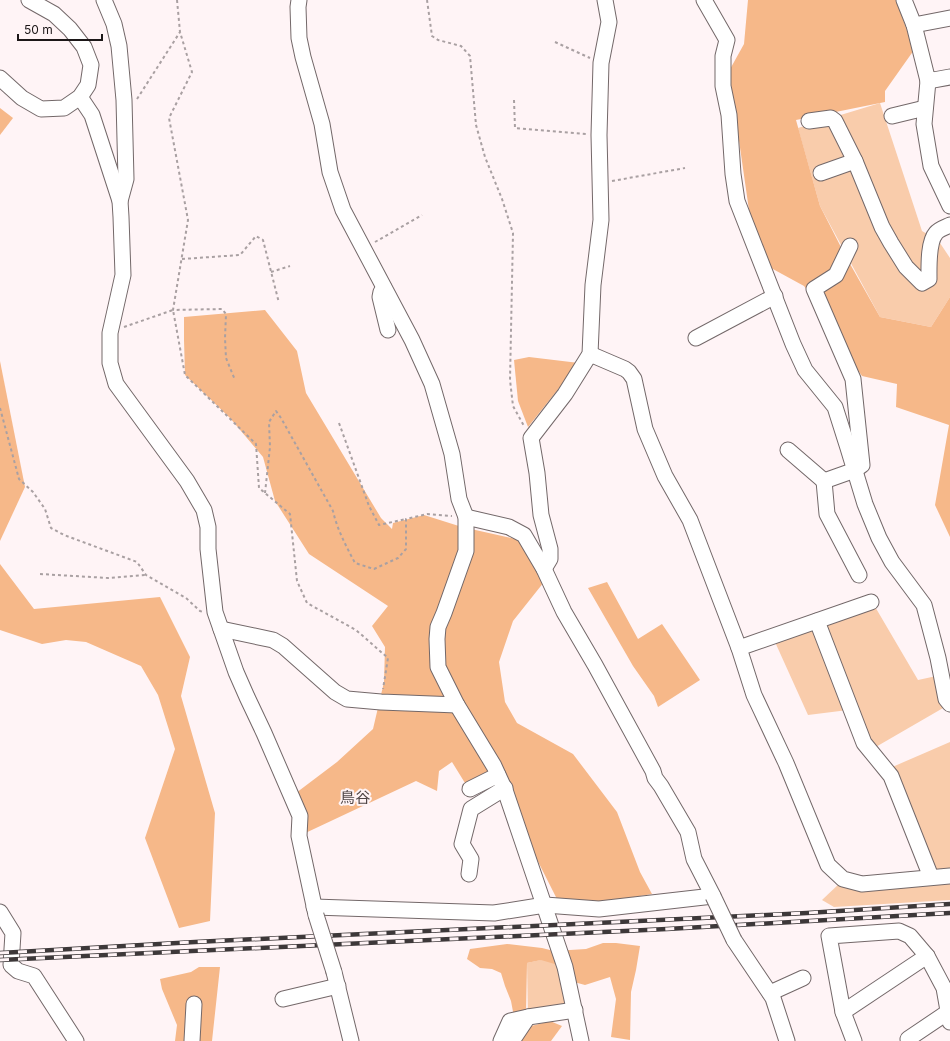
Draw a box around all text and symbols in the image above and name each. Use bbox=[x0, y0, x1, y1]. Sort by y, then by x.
scale bar bbox=[18, 16, 102, 42]
text: 50 m bbox=[24, 22, 53, 37]
district label: 鳥谷 bbox=[340, 788, 370, 807]

